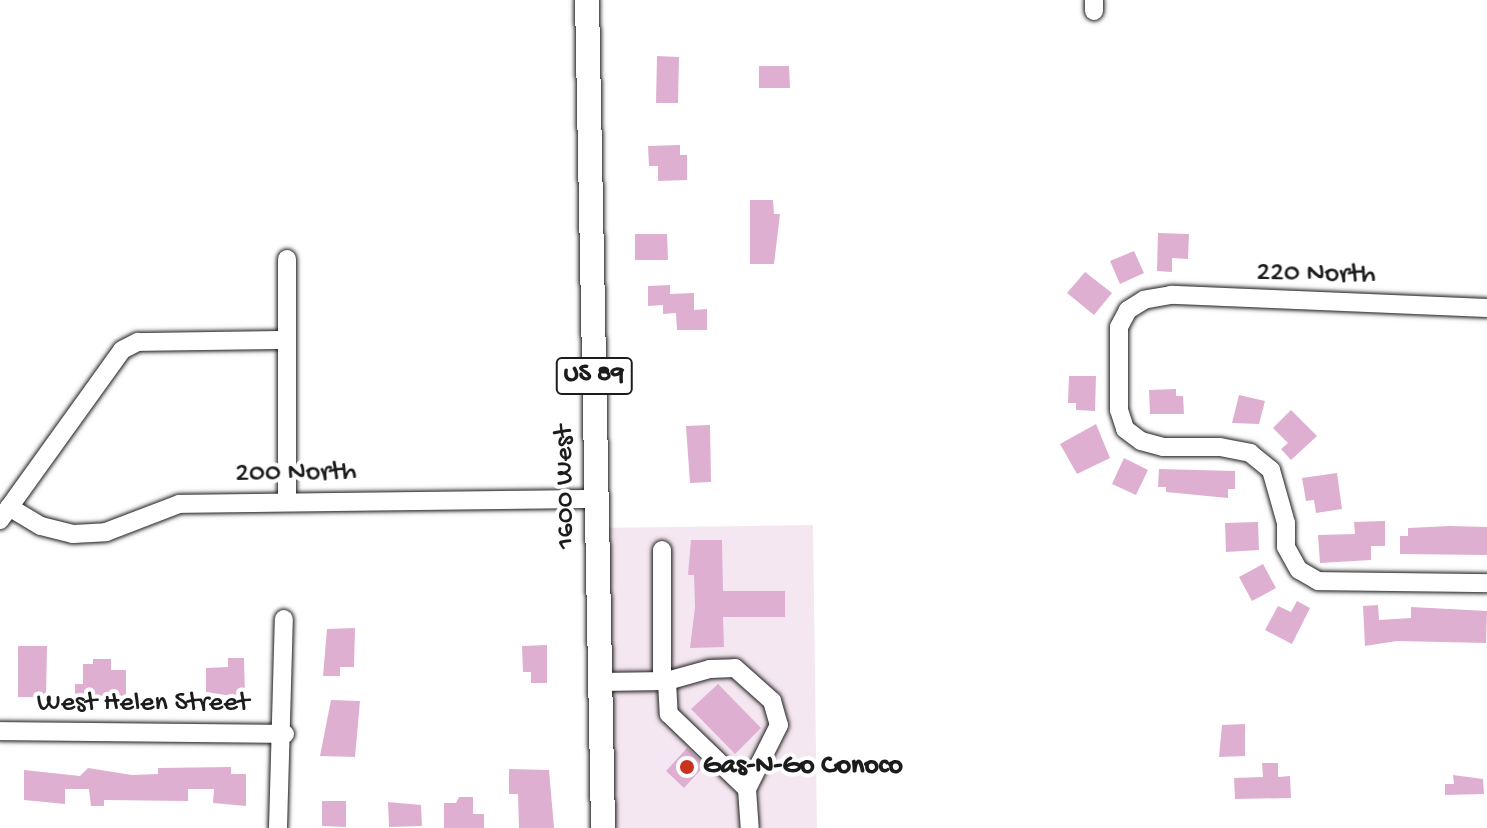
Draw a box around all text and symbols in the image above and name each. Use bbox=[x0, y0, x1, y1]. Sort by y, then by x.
street label: 220 North bbox=[1256, 257, 1376, 293]
road number: US 89 bbox=[554, 354, 634, 398]
street label: 1600 West bbox=[548, 425, 584, 549]
street label: 200 North bbox=[235, 456, 357, 492]
street label: West Helen Street bbox=[37, 687, 249, 721]
place label: Gas-N-Go Conoco bbox=[703, 750, 903, 784]
marker: Gas-N-Go Conoco bbox=[678, 758, 696, 776]

